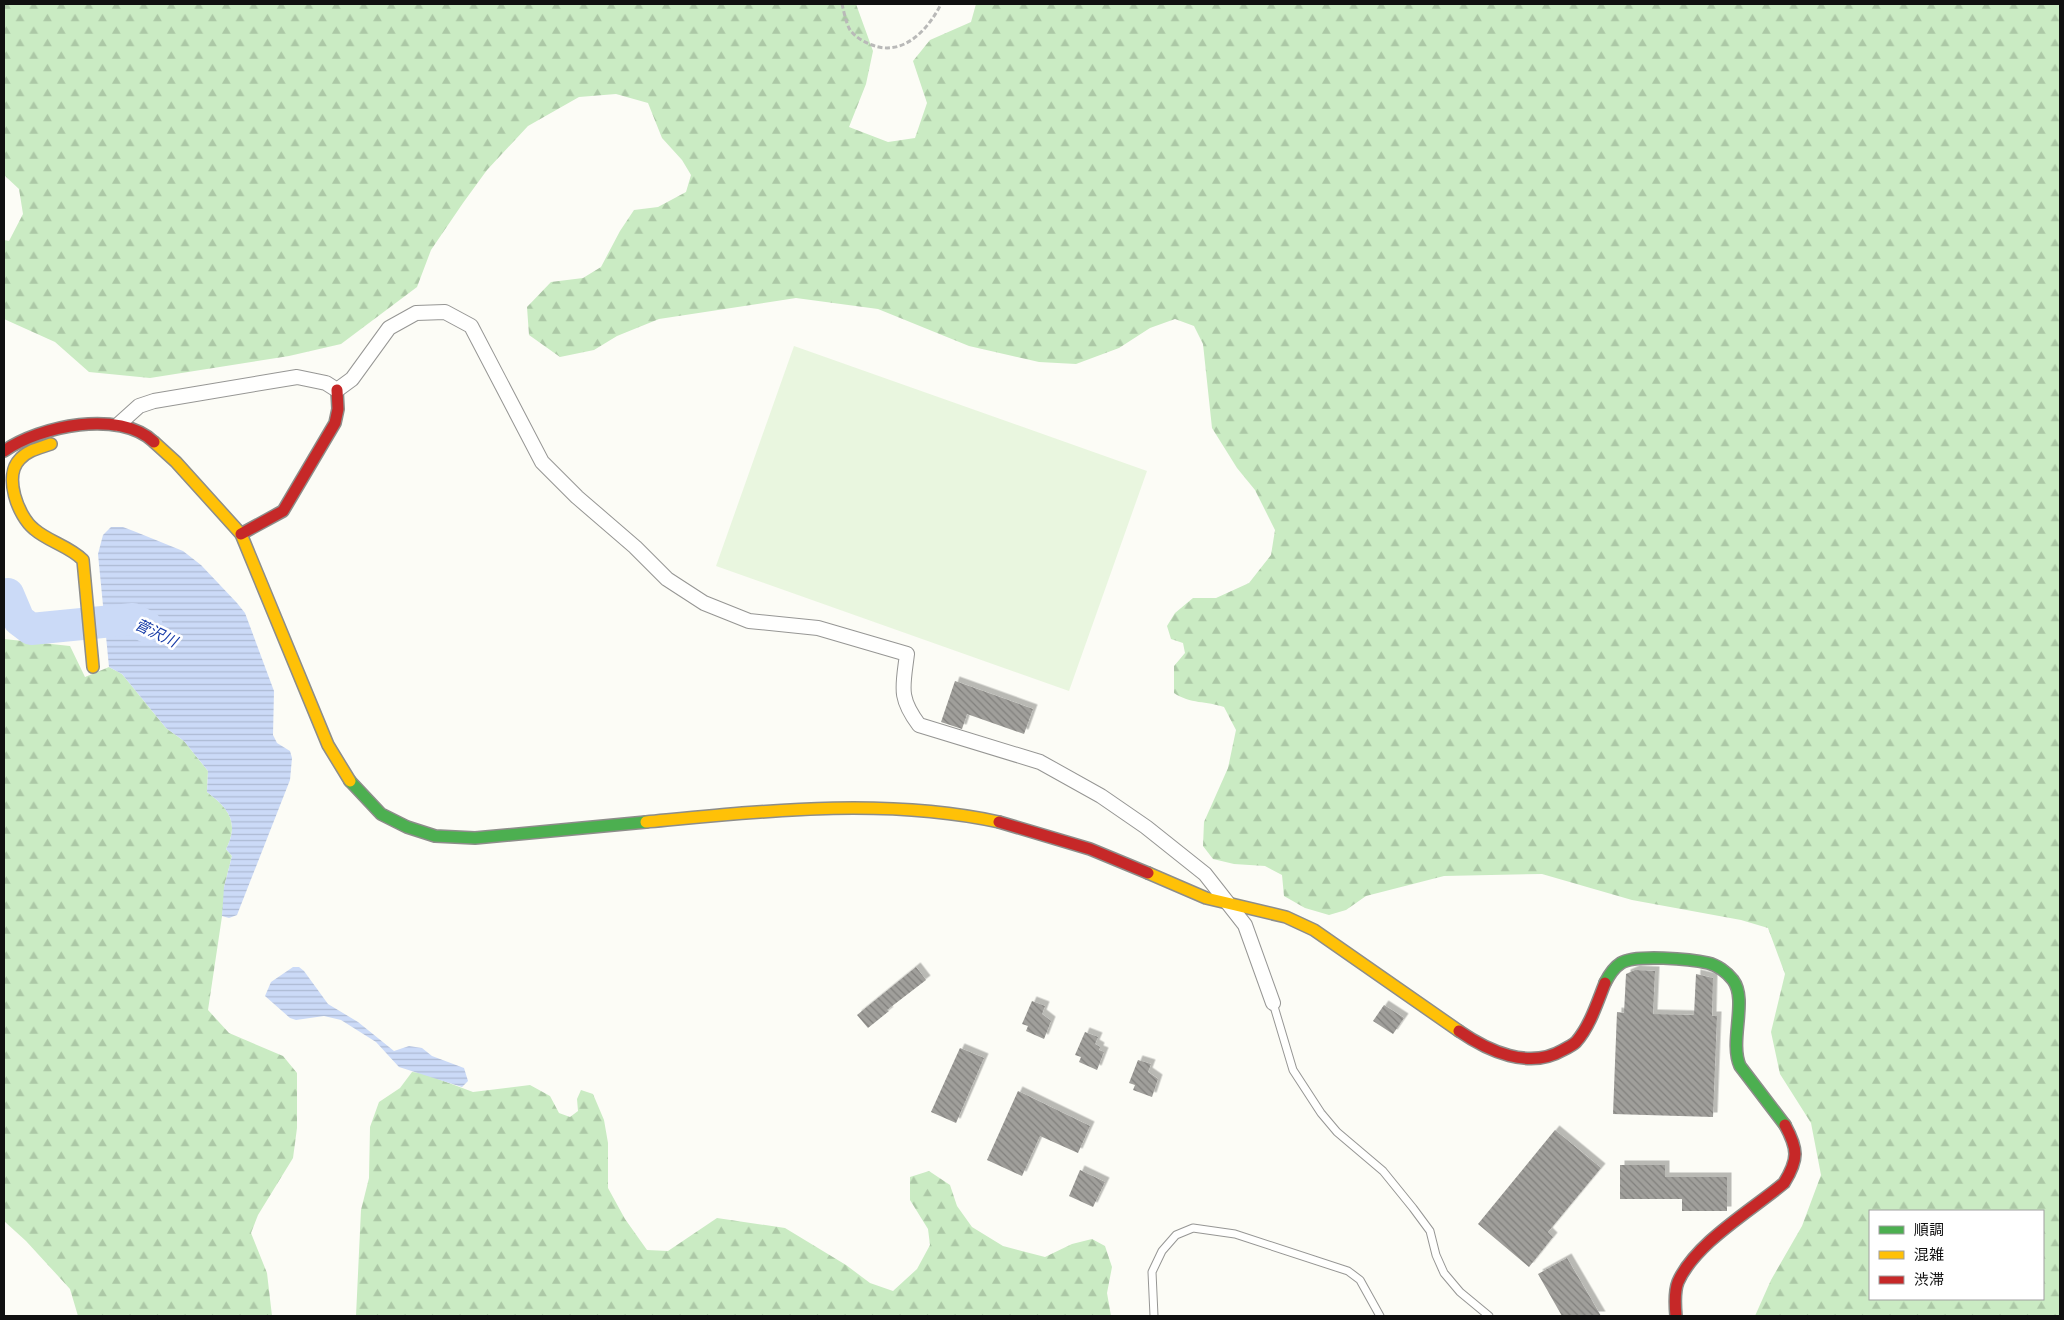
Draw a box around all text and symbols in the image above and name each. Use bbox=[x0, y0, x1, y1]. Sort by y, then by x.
water label: 菅沢川 bbox=[132, 612, 183, 652]
legend bbox=[1869, 1210, 2044, 1300]
text: 順調 bbox=[1914, 1218, 1944, 1239]
text: 混雑 bbox=[1914, 1243, 1944, 1264]
text: 渋滞 bbox=[1914, 1268, 1944, 1289]

